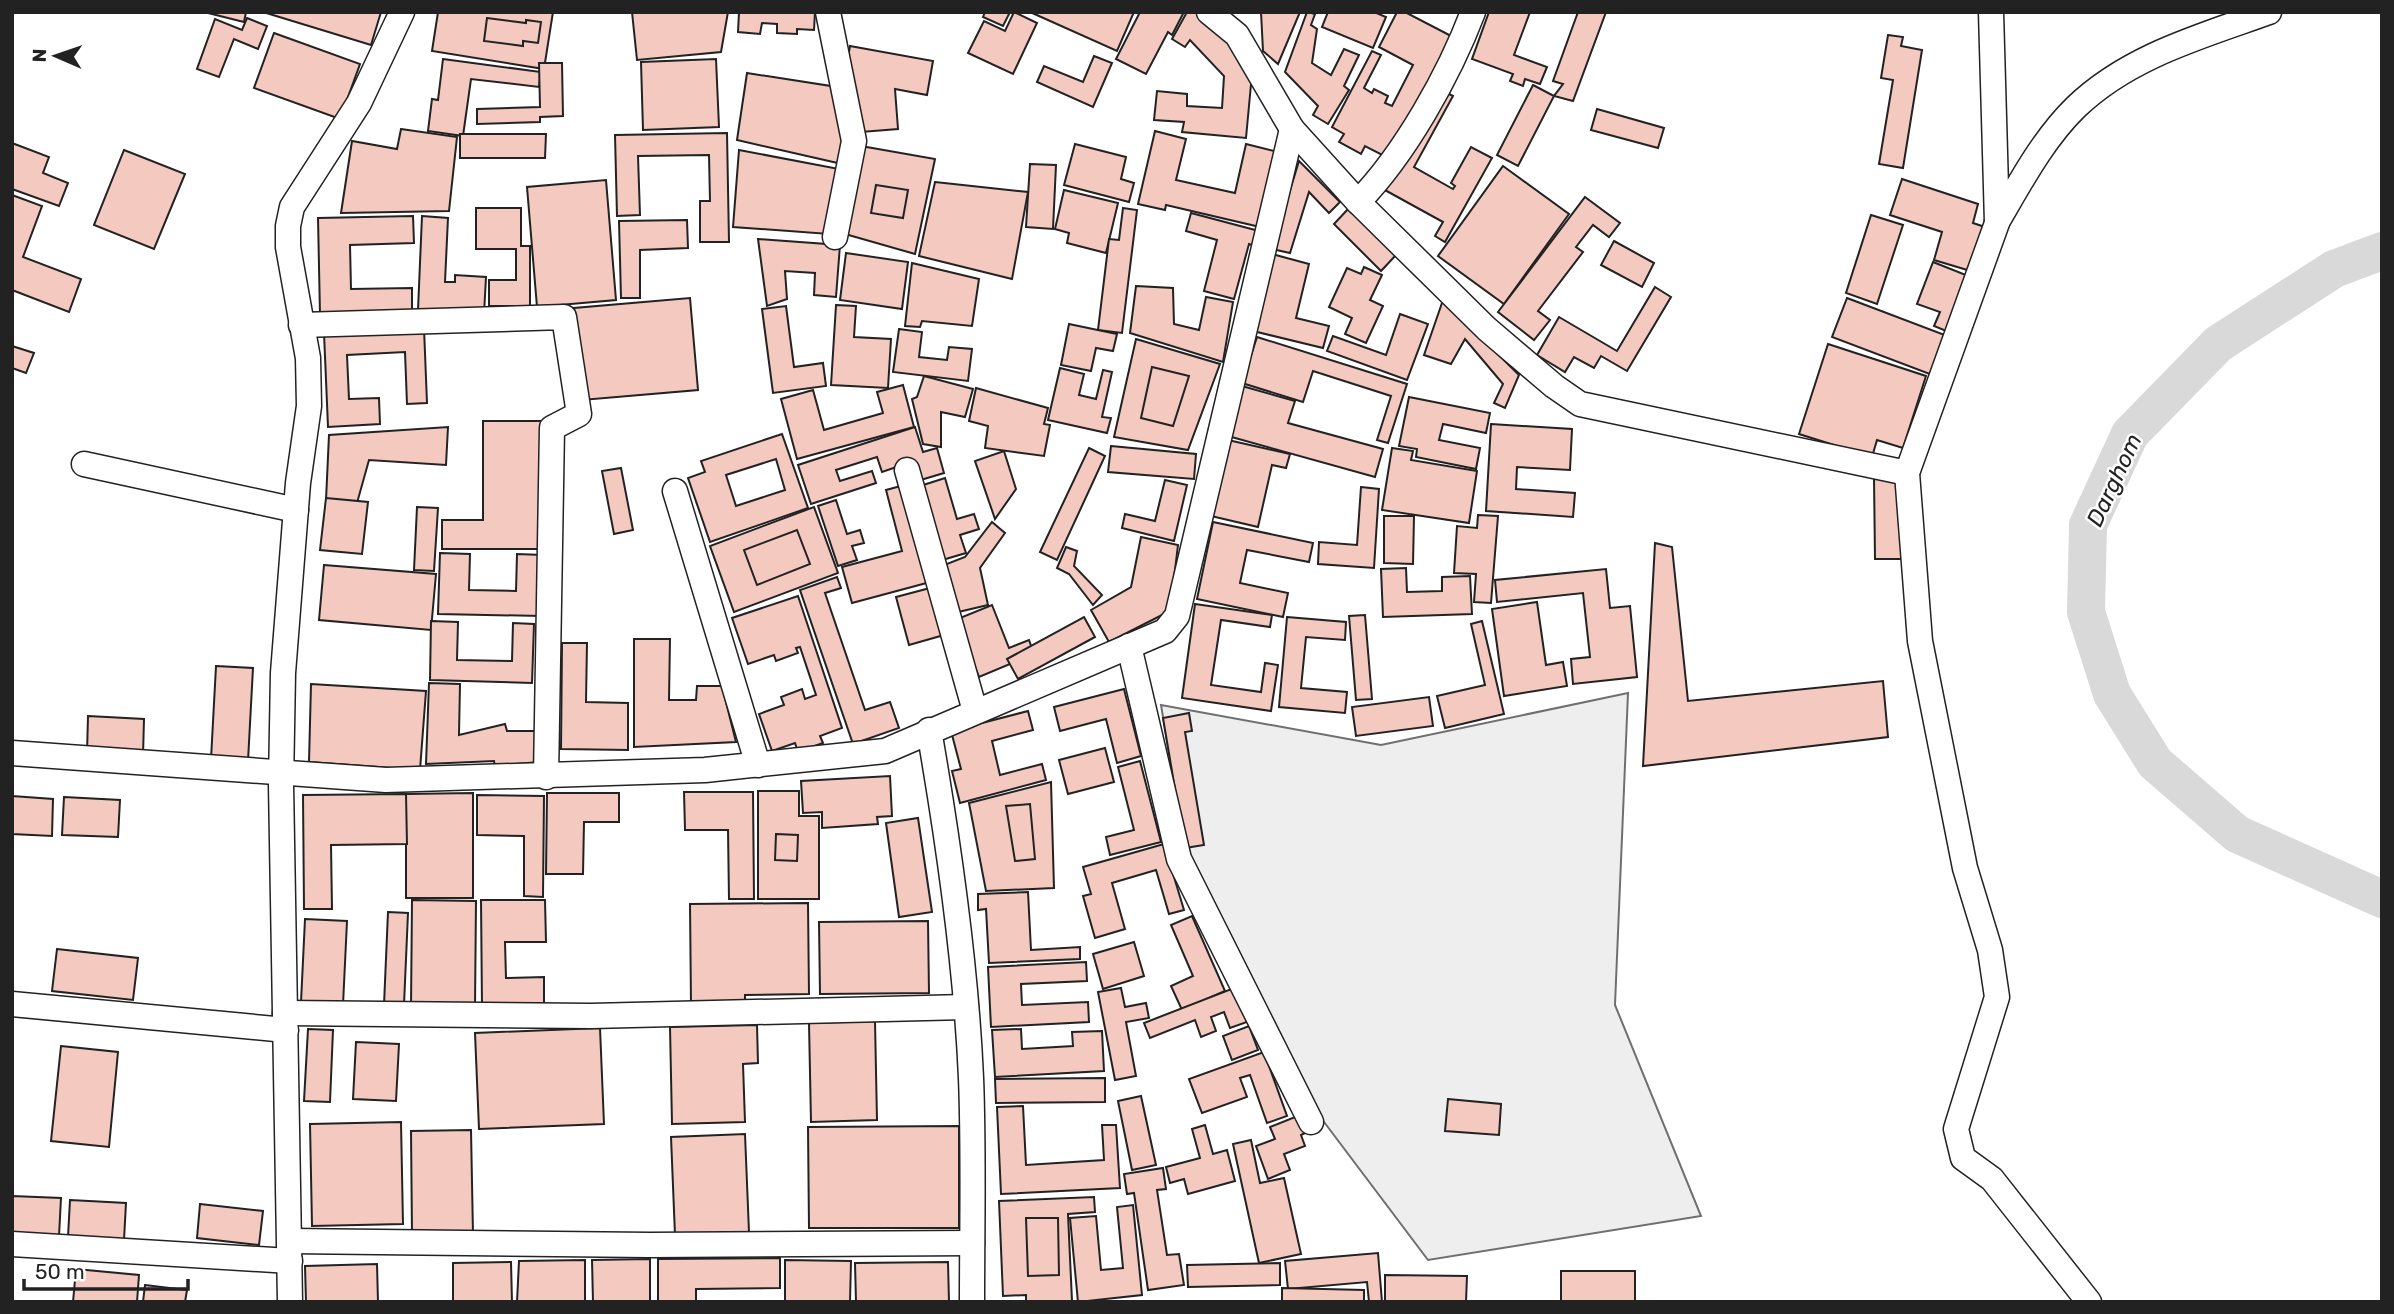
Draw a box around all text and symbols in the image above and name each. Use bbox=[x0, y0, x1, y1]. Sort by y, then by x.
north arrow bbox=[21, 21, 91, 91]
text: N bbox=[28, 48, 51, 63]
water label: Darghоm bbox=[2080, 429, 2148, 531]
scale bar bbox=[24, 1248, 189, 1292]
text: 50 m bbox=[35, 1259, 85, 1284]

